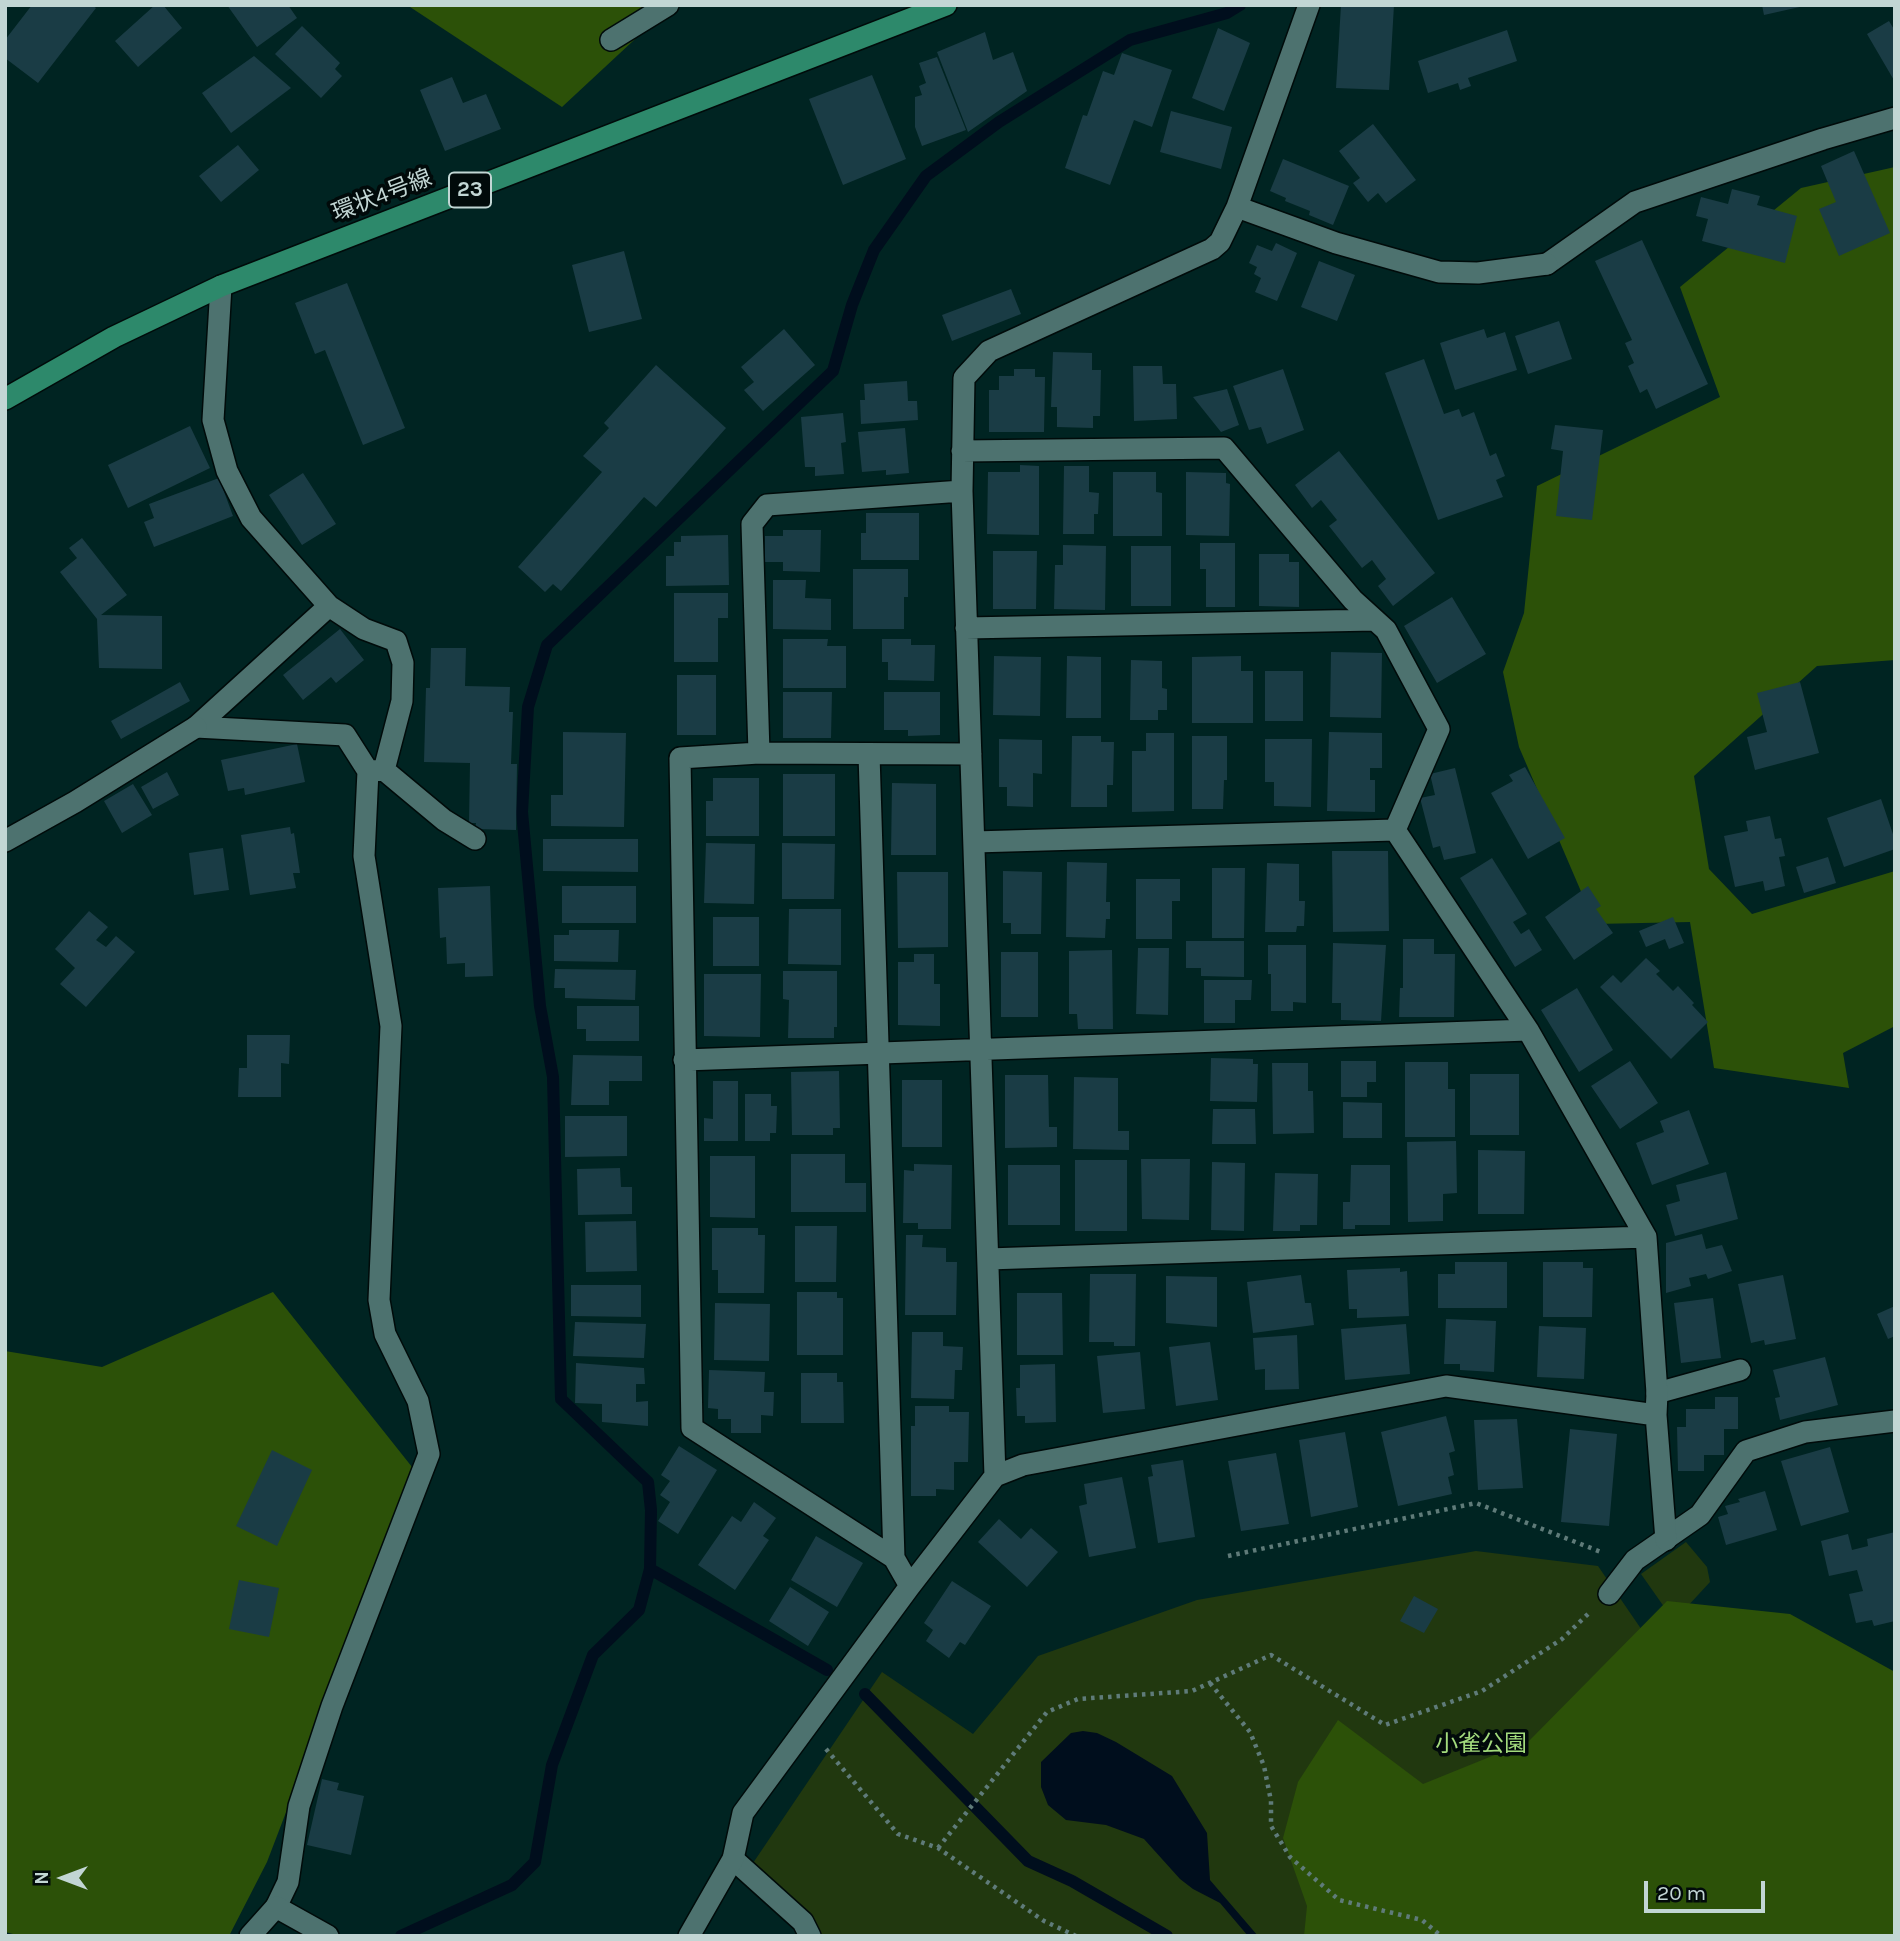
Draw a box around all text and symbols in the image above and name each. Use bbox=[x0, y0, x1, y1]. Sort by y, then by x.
street label: 環状4号線 bbox=[328, 164, 436, 228]
road number: 23 bbox=[449, 172, 491, 208]
park label: 小雀公園 bbox=[1435, 1730, 1527, 1758]
north arrow bbox=[28, 1843, 98, 1913]
scale bar bbox=[1648, 1868, 1769, 1912]
text: N bbox=[31, 1871, 53, 1885]
text: 20 m bbox=[1657, 1881, 1706, 1905]

